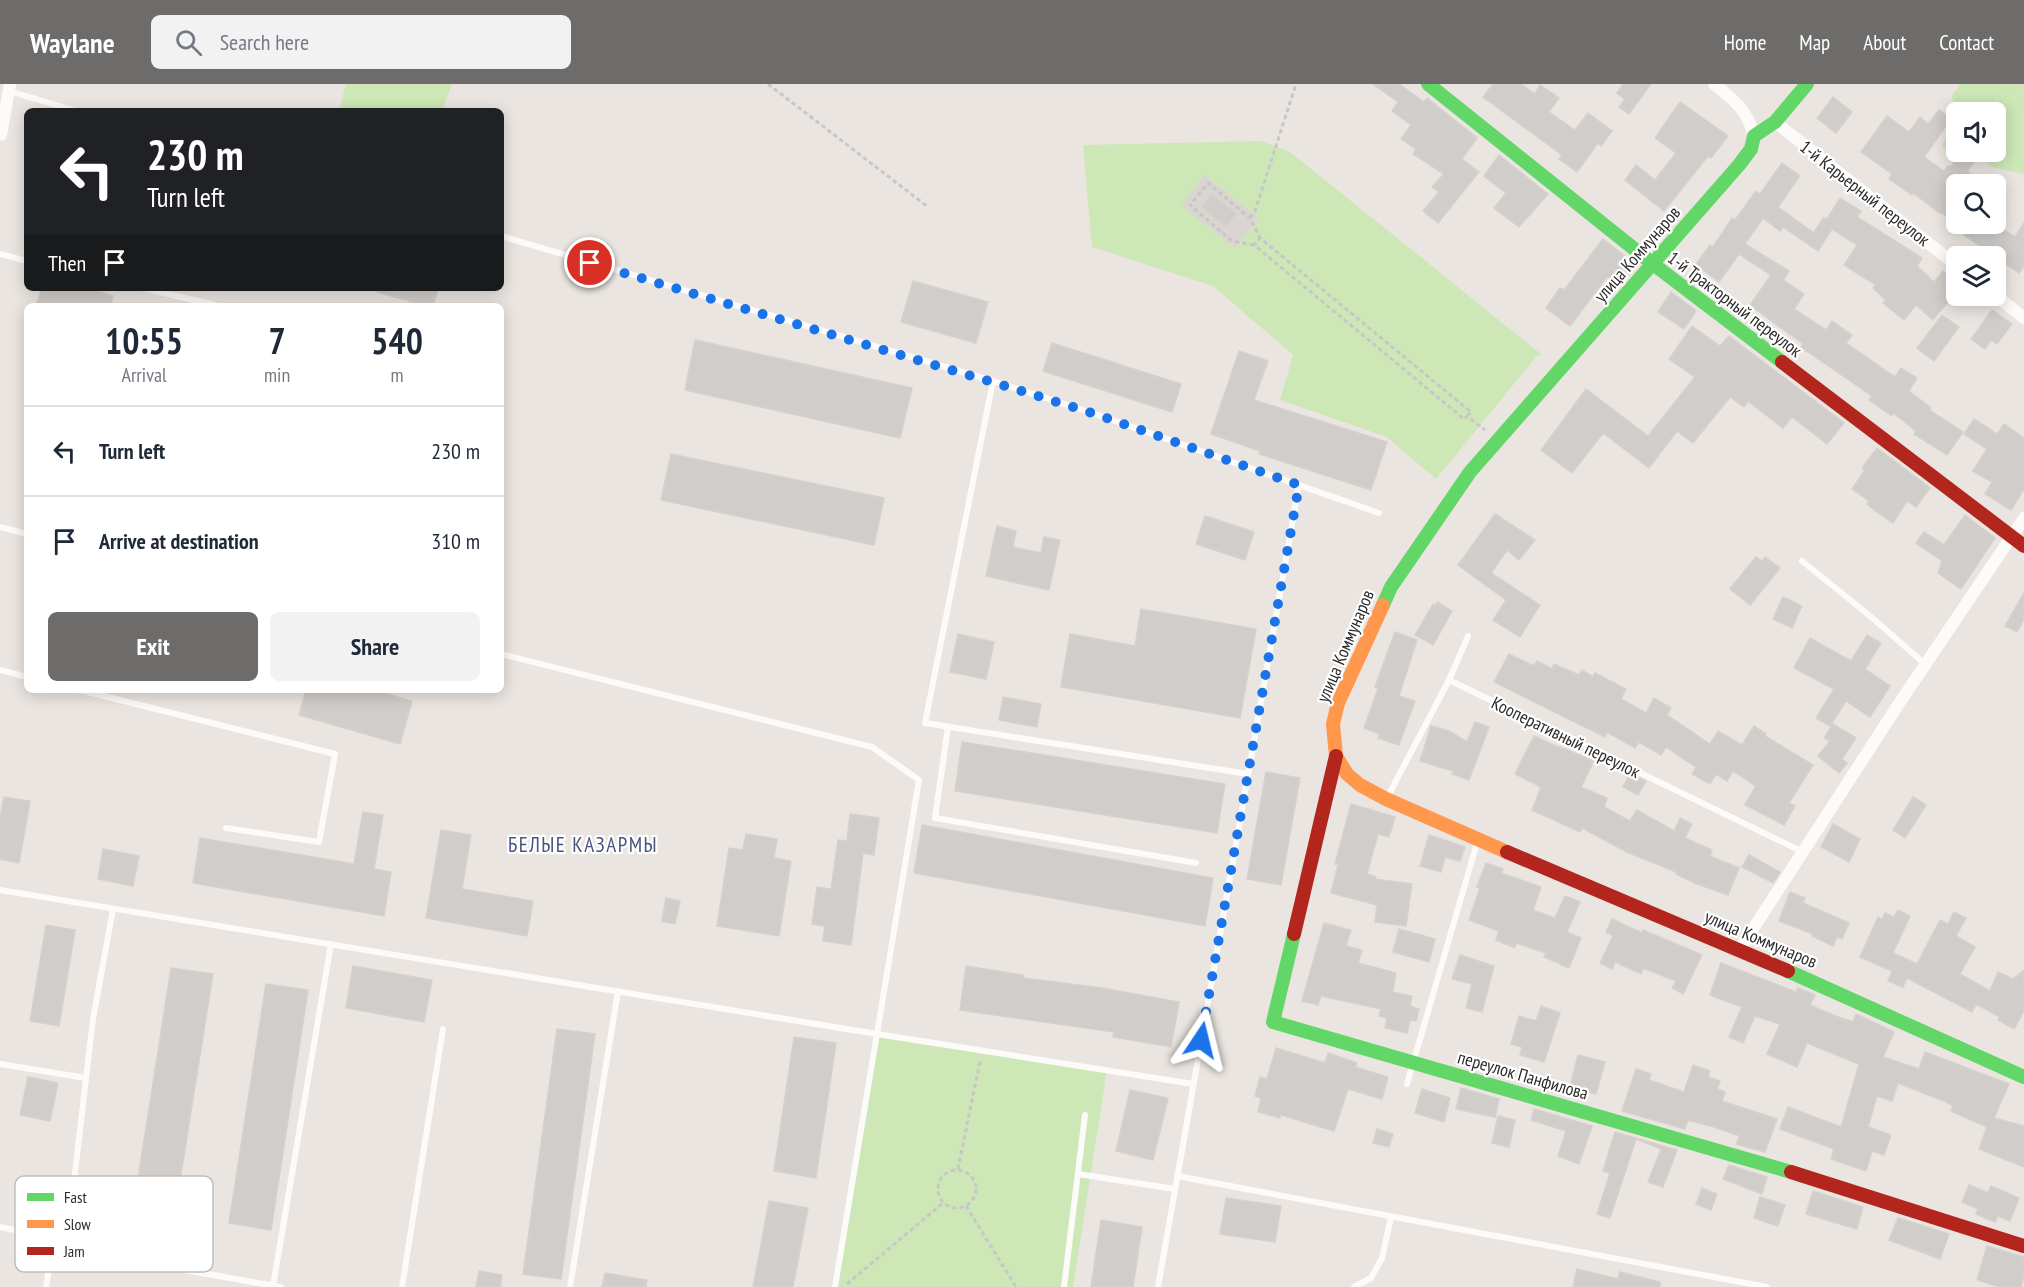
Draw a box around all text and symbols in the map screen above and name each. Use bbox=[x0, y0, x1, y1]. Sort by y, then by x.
search box bbox=[151, 15, 571, 69]
text: Waylane bbox=[30, 24, 115, 61]
icon: search bbox=[172, 26, 205, 59]
text: Search here bbox=[220, 28, 309, 56]
text: Home bbox=[1724, 29, 1766, 56]
text: Map bbox=[1799, 29, 1830, 56]
text: About bbox=[1863, 29, 1906, 56]
text: Contact bbox=[1939, 29, 1994, 56]
map controls bbox=[1946, 102, 2006, 306]
button: sound bbox=[1946, 102, 2006, 162]
text: 230 m bbox=[147, 127, 244, 182]
icon: left bbox=[48, 132, 126, 210]
street label: 1-й Карьерный переулок bbox=[1795, 135, 1935, 251]
button: search bbox=[1946, 174, 2006, 234]
text: Turn left bbox=[147, 180, 225, 214]
street label: улица Коммунаров bbox=[1589, 201, 1685, 307]
pin bbox=[564, 237, 615, 288]
icon: arrive bbox=[98, 246, 131, 279]
icon: arrive bbox=[573, 246, 606, 279]
street label: 1-й Тракторный переулок bbox=[1663, 246, 1807, 362]
button: layers bbox=[1946, 246, 2006, 306]
text: Then bbox=[48, 249, 86, 277]
text: 10:55 bbox=[105, 317, 183, 364]
text: 7 bbox=[268, 317, 286, 364]
text: 540 bbox=[371, 317, 423, 364]
text: Arrival bbox=[121, 362, 167, 388]
text: min bbox=[264, 362, 290, 388]
text: m bbox=[391, 362, 404, 388]
icon: left bbox=[48, 435, 81, 468]
text: Turn left bbox=[99, 437, 165, 465]
text: 230 m bbox=[431, 437, 480, 465]
icon: arrive bbox=[48, 525, 81, 558]
text: Arrive at destination bbox=[99, 527, 259, 555]
text: 310 m bbox=[431, 527, 480, 555]
street label: улица Коммунаров bbox=[1311, 586, 1379, 706]
button: Exit bbox=[48, 612, 258, 681]
button: Share bbox=[270, 612, 480, 681]
street label: Кооперативный переулок bbox=[1488, 691, 1644, 783]
district label: БЕЛЫЕ КАЗАРМЫ bbox=[508, 831, 658, 858]
street label: улица Коммунаров bbox=[1701, 905, 1821, 973]
position arrow bbox=[1169, 1008, 1233, 1072]
street label: переулок Панфилова bbox=[1455, 1045, 1591, 1105]
legend bbox=[15, 1176, 213, 1272]
text: Fast bbox=[64, 1187, 87, 1207]
text: Slow bbox=[64, 1214, 91, 1234]
text: Jam bbox=[63, 1241, 85, 1261]

